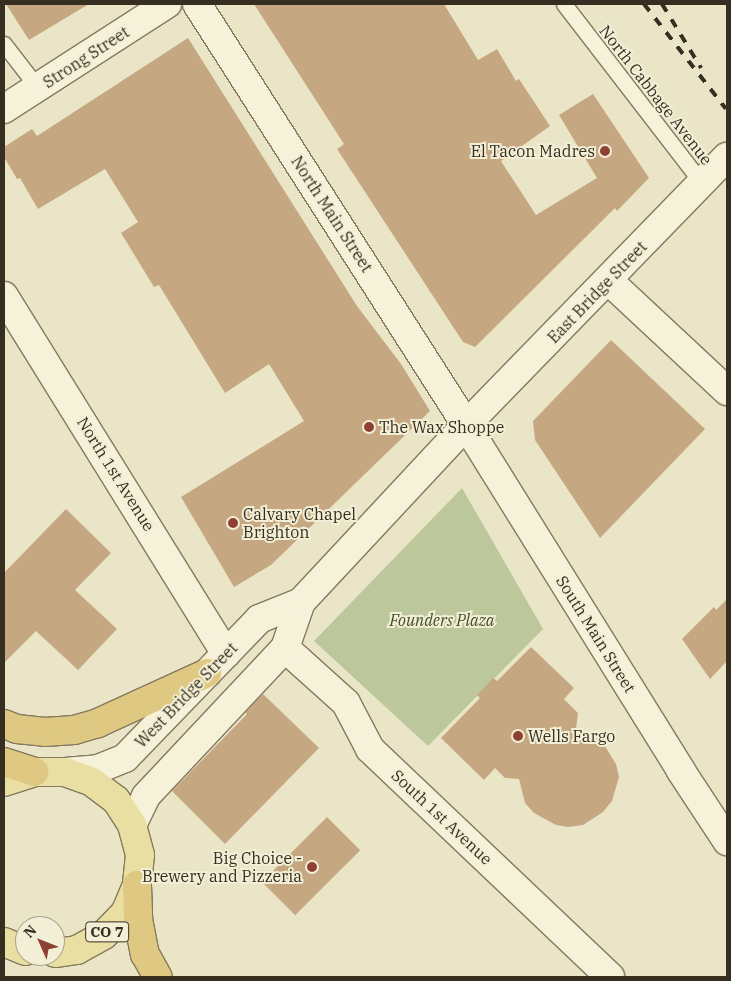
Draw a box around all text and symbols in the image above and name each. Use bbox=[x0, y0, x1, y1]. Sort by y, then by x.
street label: North Cabbage Avenue bbox=[596, 21, 716, 169]
street label: Strong Street bbox=[39, 22, 133, 92]
place label: El Tacon Madres bbox=[471, 141, 595, 161]
marker: El Tacon Madres bbox=[599, 145, 611, 157]
street label: North Main Street bbox=[287, 152, 377, 276]
street label: East Bridge Street bbox=[543, 237, 651, 347]
street label: North 1st Avenue bbox=[73, 413, 159, 535]
place label: The Wax Shoppe bbox=[379, 417, 504, 437]
marker: The Wax Shoppe bbox=[363, 421, 375, 433]
place label: Calvary Chapel Brighton bbox=[243, 504, 356, 542]
marker: Calvary Chapel Brighton bbox=[227, 517, 239, 529]
street label: South Main Street bbox=[552, 572, 640, 696]
park label: Founders Plaza bbox=[389, 610, 495, 630]
street label: West Bridge Street bbox=[131, 638, 241, 752]
place label: Wells Fargo bbox=[528, 726, 615, 746]
marker: Wells Fargo bbox=[512, 730, 524, 742]
street label: South 1st Avenue bbox=[388, 765, 496, 869]
place label: Big Choice - Brewery and Pizzeria bbox=[142, 848, 302, 886]
marker: Big Choice - Brewery and Pizzeria bbox=[306, 861, 318, 873]
north arrow bbox=[15, 916, 65, 966]
road number: CO 7 bbox=[84, 920, 130, 944]
text: N bbox=[20, 921, 40, 942]

